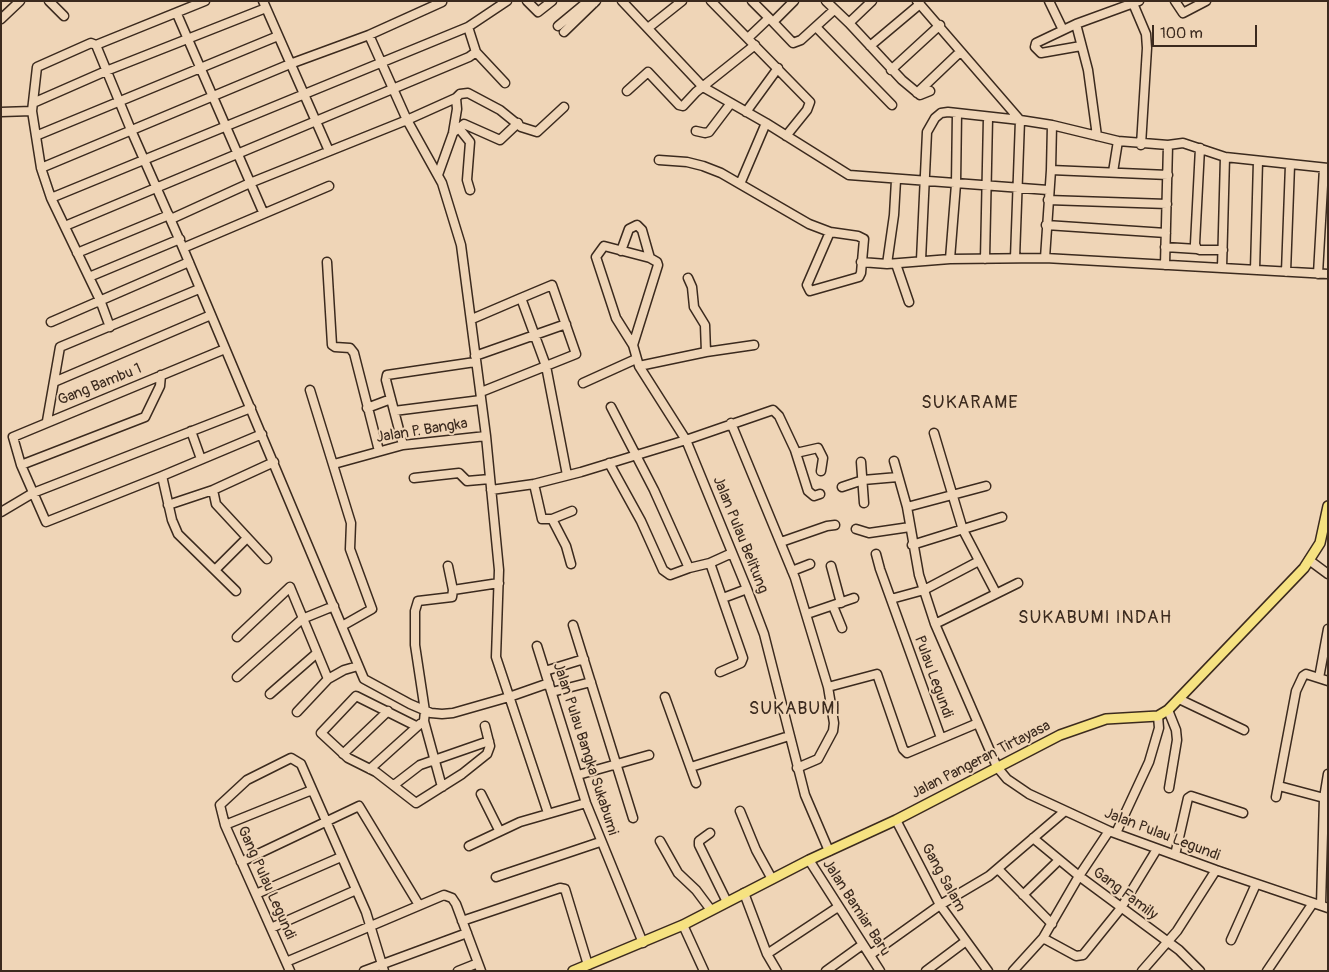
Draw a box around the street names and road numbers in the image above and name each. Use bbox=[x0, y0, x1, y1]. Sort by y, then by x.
street label: Gang Bambu 1 bbox=[56, 360, 144, 410]
street label: Jalan P. Bangka bbox=[375, 415, 469, 447]
street label: Jalan Pulau Belitung bbox=[708, 474, 772, 596]
street label: Pulau Legundi bbox=[910, 633, 956, 721]
street label: Jalan Pulau Bangka Sukabumi bbox=[549, 660, 621, 838]
street label: Jalan Pangeran Tirtayasa bbox=[908, 717, 1054, 803]
street label: Jalan Pulau Legundi bbox=[1102, 805, 1222, 865]
street label: Gang Pulau Legundi bbox=[233, 824, 299, 942]
street label: Gang Salam bbox=[917, 841, 969, 915]
street label: Jalan Bamiar Baru bbox=[818, 856, 894, 960]
street label: Gang Family bbox=[1089, 864, 1161, 924]

